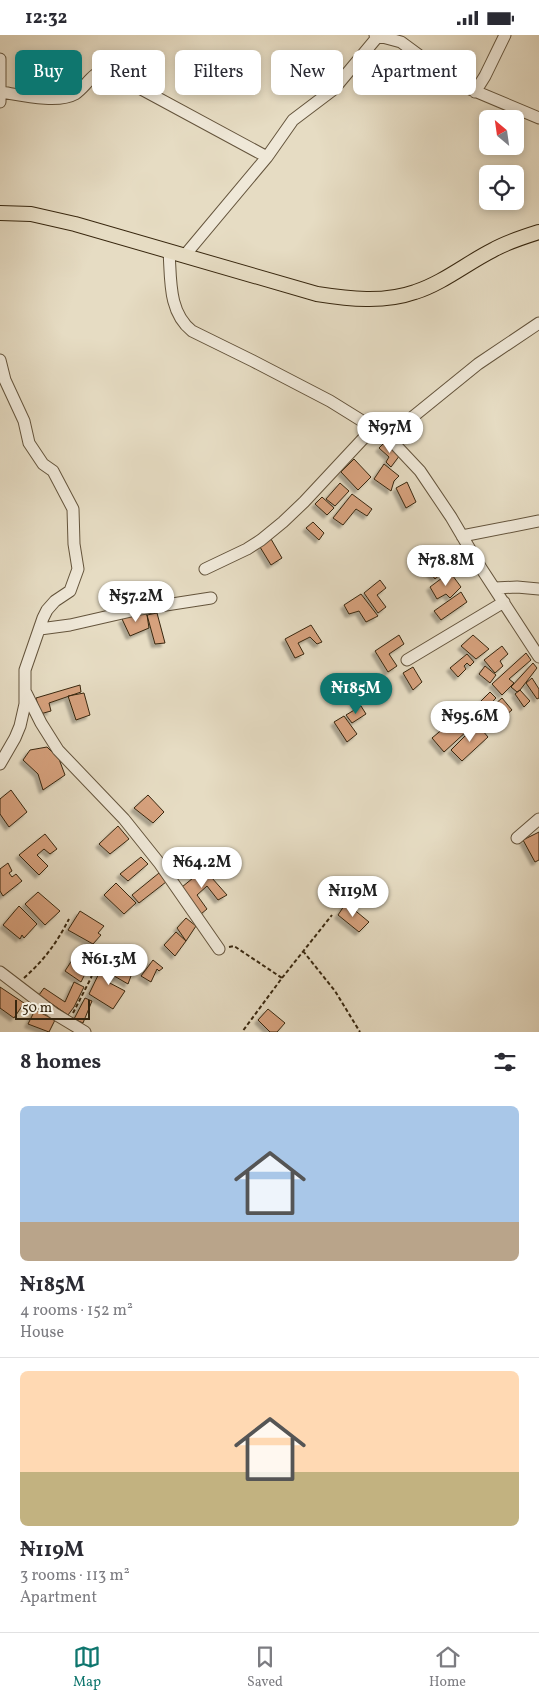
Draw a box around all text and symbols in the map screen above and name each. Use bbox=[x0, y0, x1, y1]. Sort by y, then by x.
text: 12:32 bbox=[25, 5, 67, 31]
chip: Buy bbox=[15, 50, 82, 95]
chip: Rent bbox=[92, 50, 165, 95]
chip: Filters bbox=[175, 50, 261, 95]
chip: New bbox=[271, 50, 343, 95]
chip: Apartment bbox=[353, 50, 476, 95]
north arrow bbox=[479, 110, 524, 155]
map controls bbox=[479, 110, 524, 210]
button: locate bbox=[479, 165, 524, 210]
pin: ₦97M bbox=[360, 411, 420, 454]
text: ₦97M bbox=[368, 417, 412, 439]
pin: ₦78.8M bbox=[405, 545, 487, 587]
text: ₦78.8M bbox=[418, 550, 474, 572]
pin: ₦57.2M bbox=[95, 581, 177, 623]
text: ₦57.2M bbox=[109, 586, 163, 608]
pin: ₦185M bbox=[321, 673, 391, 715]
text: ₦185M bbox=[331, 678, 381, 700]
pin: ₦95.6M bbox=[429, 701, 511, 743]
text: ₦95.6M bbox=[442, 706, 498, 728]
pin: ₦64.2M bbox=[161, 847, 243, 889]
text: ₦64.2M bbox=[173, 852, 231, 874]
pin: ₦119M bbox=[318, 875, 388, 918]
text: ₦119M bbox=[329, 881, 377, 903]
pin: ₦61.3M bbox=[68, 943, 150, 986]
text: ₦61.3M bbox=[82, 949, 136, 971]
scale bar bbox=[15, 997, 90, 1020]
text: 50 m bbox=[22, 999, 52, 1018]
text: 8 homes bbox=[20, 1048, 101, 1077]
icon: filters bbox=[491, 1048, 519, 1076]
icon: home bbox=[225, 1138, 315, 1228]
text: ₦185M bbox=[20, 1271, 85, 1300]
text: 4 rooms · 152 m² bbox=[20, 1300, 133, 1322]
text: House bbox=[20, 1322, 64, 1344]
icon: home bbox=[225, 1404, 315, 1494]
text: ₦119M bbox=[20, 1536, 84, 1565]
text: 3 rooms · 113 m² bbox=[20, 1565, 130, 1587]
text: Apartment bbox=[20, 1587, 97, 1609]
tab: Map bbox=[73, 1643, 101, 1692]
tab: Saved bbox=[247, 1643, 283, 1692]
tab: Home bbox=[429, 1643, 466, 1692]

